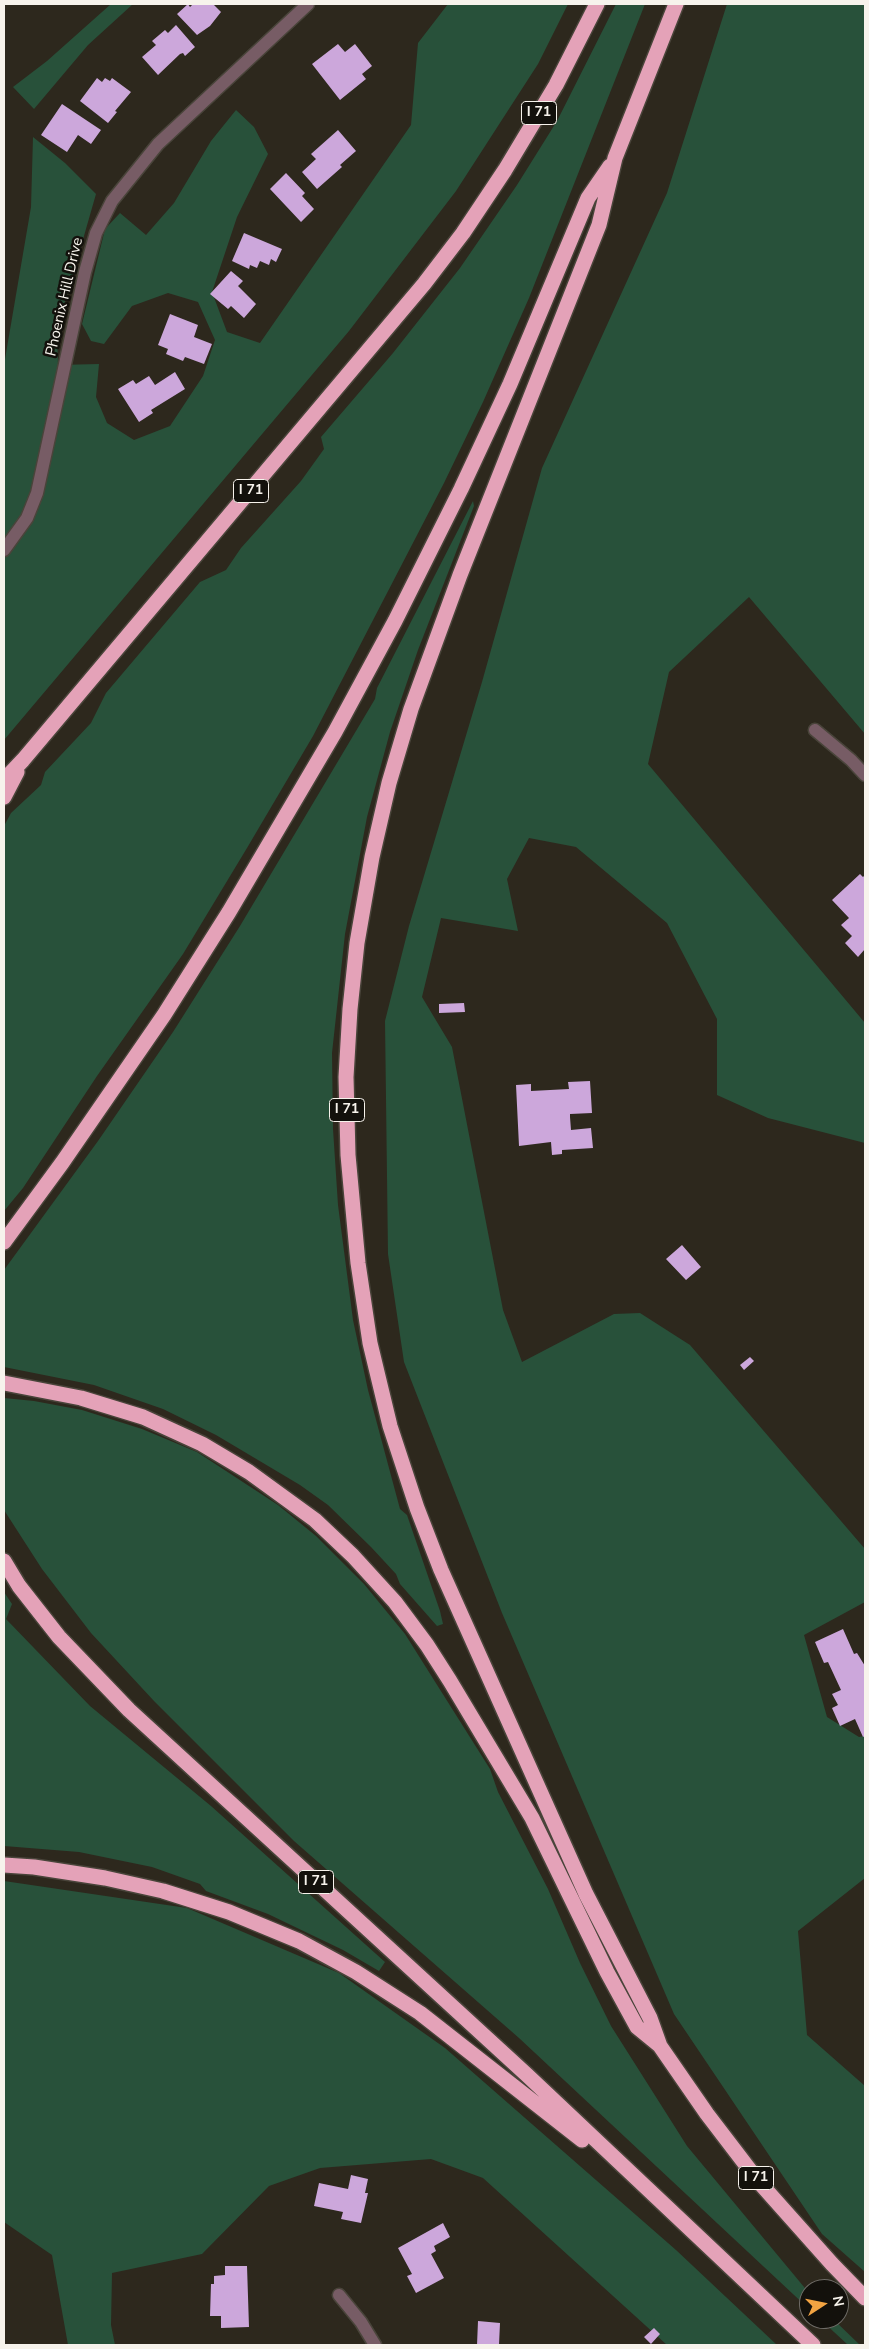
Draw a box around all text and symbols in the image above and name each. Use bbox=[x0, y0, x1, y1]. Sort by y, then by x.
road number: I 71 bbox=[522, 102, 556, 125]
street label: Phoenix Hill Drive bbox=[43, 236, 87, 358]
road number: I 71 bbox=[234, 480, 268, 502]
road number: I 71 bbox=[330, 1098, 364, 1122]
road number: I 71 bbox=[298, 1870, 334, 1894]
road number: I 71 bbox=[738, 2166, 774, 2190]
north arrow bbox=[799, 2279, 849, 2329]
text: N bbox=[828, 2294, 849, 2308]

